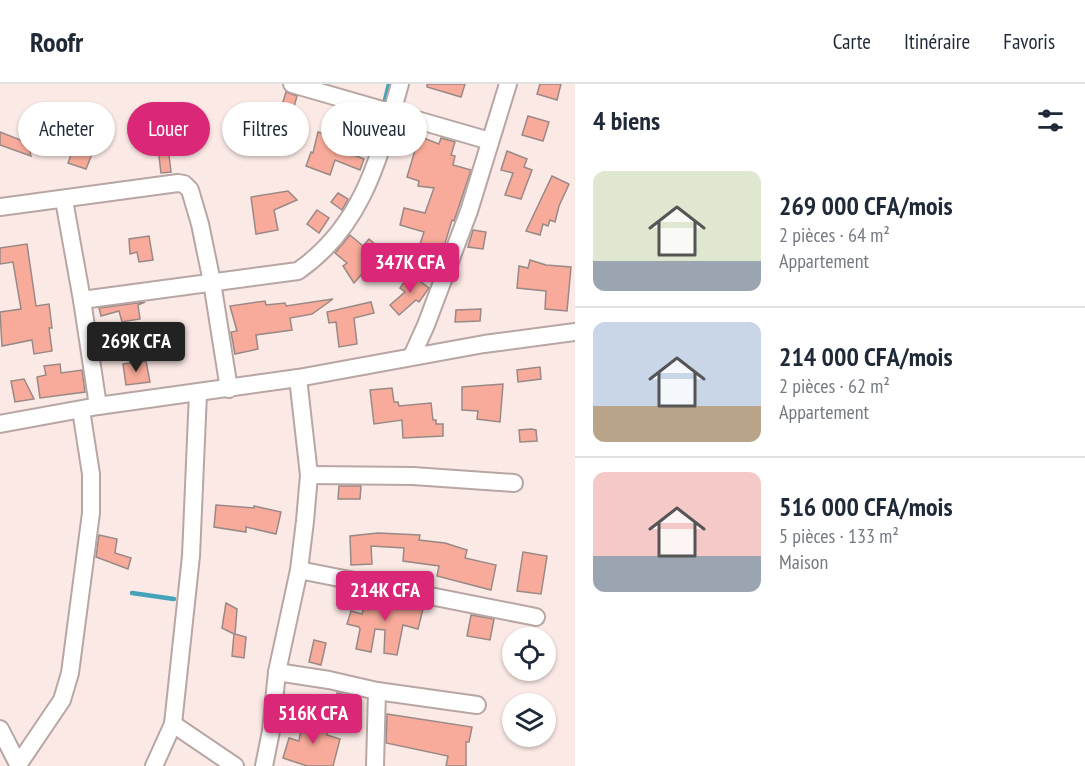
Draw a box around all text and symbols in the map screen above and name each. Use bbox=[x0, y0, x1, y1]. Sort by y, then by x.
text: Roofr bbox=[30, 23, 83, 60]
text: Carte bbox=[833, 28, 871, 55]
text: Itinéraire bbox=[904, 28, 970, 55]
text: Favoris bbox=[1003, 28, 1055, 55]
chip: Acheter bbox=[18, 102, 115, 156]
chip: Louer bbox=[127, 102, 210, 156]
chip: Filtres bbox=[222, 102, 309, 156]
chip: Nouveau bbox=[321, 102, 427, 156]
text: 4 biens bbox=[593, 104, 660, 137]
icon: filters bbox=[1034, 104, 1067, 137]
text: 269 000 CFA/mois bbox=[779, 189, 953, 222]
icon: home bbox=[641, 195, 713, 267]
text: 2 pièces · 64 m² bbox=[779, 222, 890, 248]
pin: 347K CFA bbox=[348, 243, 472, 294]
text: Appartement bbox=[779, 248, 869, 274]
text: 347K CFA bbox=[375, 249, 445, 275]
pin: 269K CFA bbox=[74, 322, 198, 373]
text: 269K CFA bbox=[101, 328, 171, 354]
text: 214 000 CFA/mois bbox=[779, 340, 953, 373]
icon: home bbox=[641, 346, 713, 418]
text: 2 pièces · 62 m² bbox=[779, 373, 890, 399]
text: Appartement bbox=[779, 399, 869, 425]
text: 516 000 CFA/mois bbox=[779, 490, 953, 523]
icon: home bbox=[641, 496, 713, 568]
text: 5 pièces · 133 m² bbox=[779, 523, 899, 549]
text: Maison bbox=[779, 549, 828, 575]
pin: 214K CFA bbox=[323, 571, 447, 622]
text: 214K CFA bbox=[350, 577, 420, 603]
map controls bbox=[502, 627, 556, 747]
button: locate bbox=[502, 627, 556, 681]
button: layers bbox=[502, 693, 556, 747]
pin: 516K CFA bbox=[251, 694, 375, 745]
text: 516K CFA bbox=[278, 700, 348, 726]

